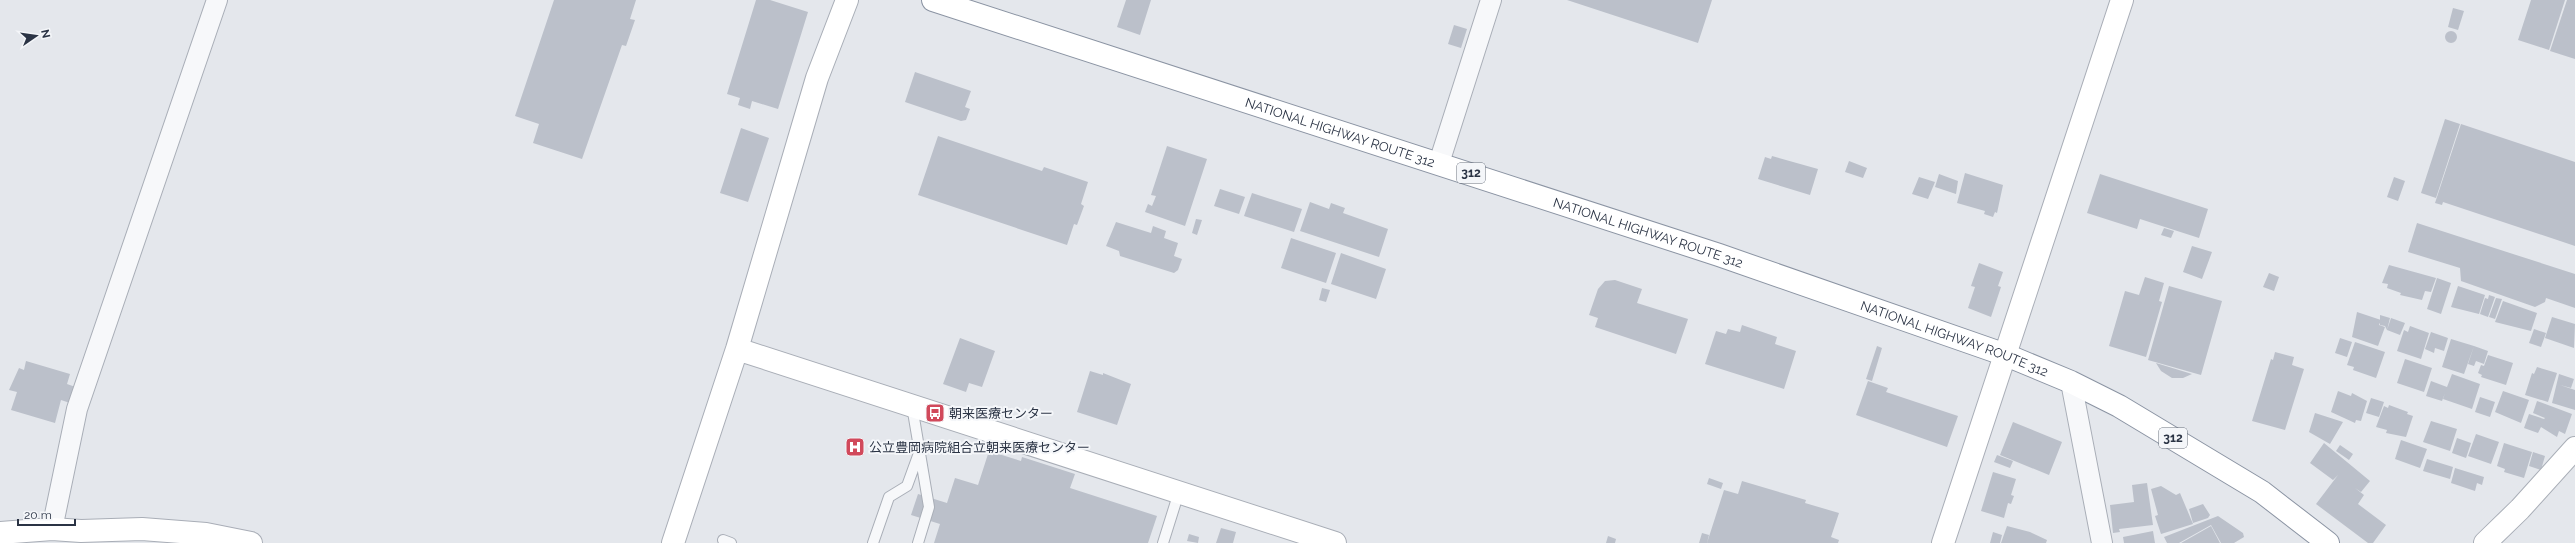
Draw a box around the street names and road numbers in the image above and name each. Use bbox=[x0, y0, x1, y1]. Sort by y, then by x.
street label: NATIONAL HIGHWAY ROUTE 312 bbox=[1243, 95, 1437, 170]
road number: 312 bbox=[1457, 163, 1485, 183]
street label: NATIONAL HIGHWAY ROUTE 312 bbox=[1551, 195, 1745, 271]
street label: NATIONAL HIGHWAY ROUTE 312 bbox=[1858, 298, 2050, 380]
road number: 312 bbox=[2159, 428, 2187, 448]

